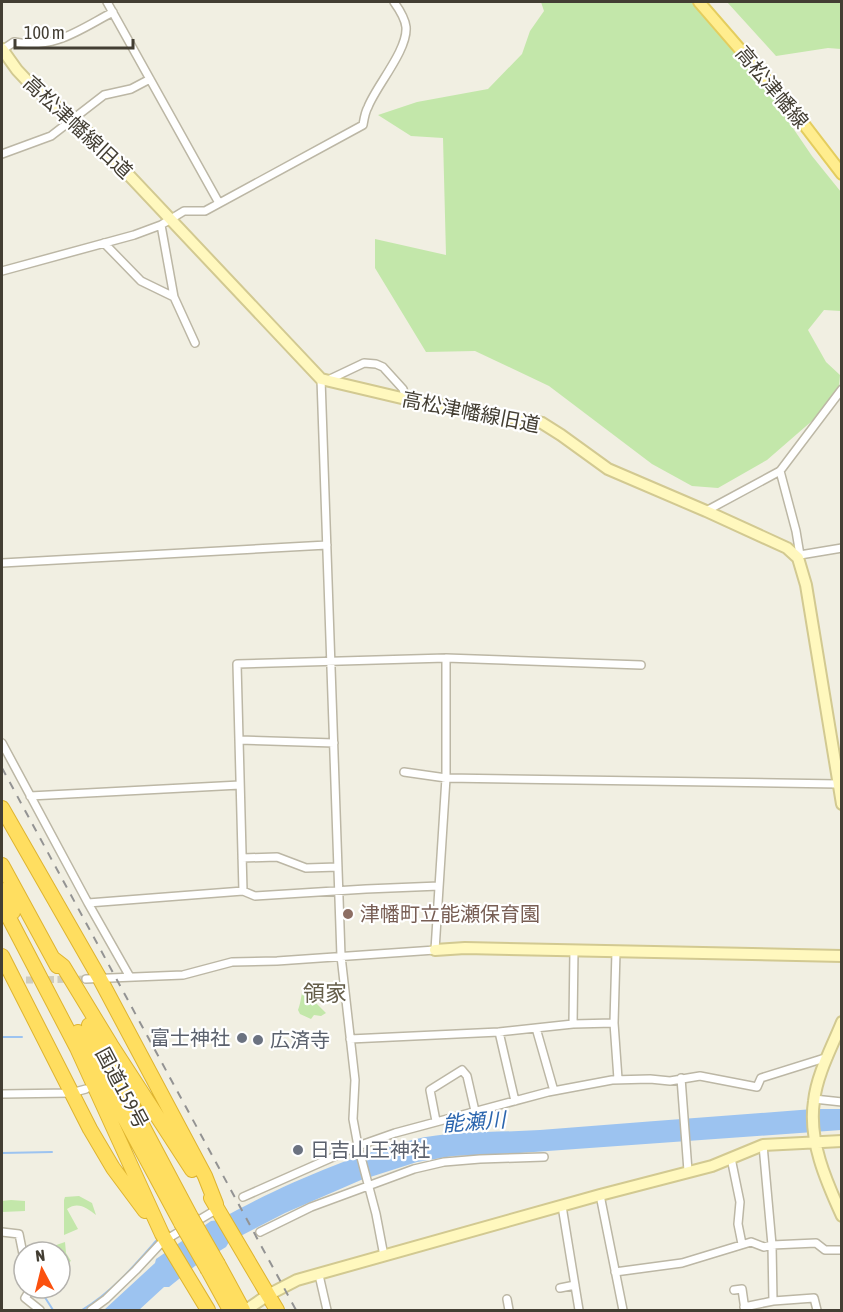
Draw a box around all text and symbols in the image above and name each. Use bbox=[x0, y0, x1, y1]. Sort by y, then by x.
scale bar bbox=[15, 12, 134, 50]
text: 100 m bbox=[24, 22, 65, 43]
street label: 高松津幡線 bbox=[731, 41, 813, 132]
street label: 高松津幡線旧道 bbox=[19, 70, 137, 183]
street label: 高松津幡線旧道 bbox=[400, 387, 542, 436]
place label: 津幡町立能瀬保育園 bbox=[360, 902, 540, 925]
marker: 津幡町立能瀬保育園 bbox=[341, 907, 355, 921]
district label: 領家 bbox=[303, 980, 347, 1006]
place label: 富士神社 bbox=[150, 1026, 230, 1049]
place label: 広済寺 bbox=[270, 1028, 330, 1051]
marker: 富士神社 bbox=[235, 1031, 249, 1045]
marker: 広済寺 bbox=[251, 1033, 265, 1047]
street label: 国道159号 bbox=[92, 1043, 153, 1132]
water label: 能瀬川 bbox=[442, 1107, 508, 1135]
place label: 日吉山王神社 bbox=[310, 1138, 430, 1161]
marker: 日吉山王神社 bbox=[291, 1143, 305, 1157]
north arrow bbox=[12, 1240, 72, 1300]
text: N bbox=[34, 1246, 46, 1265]

